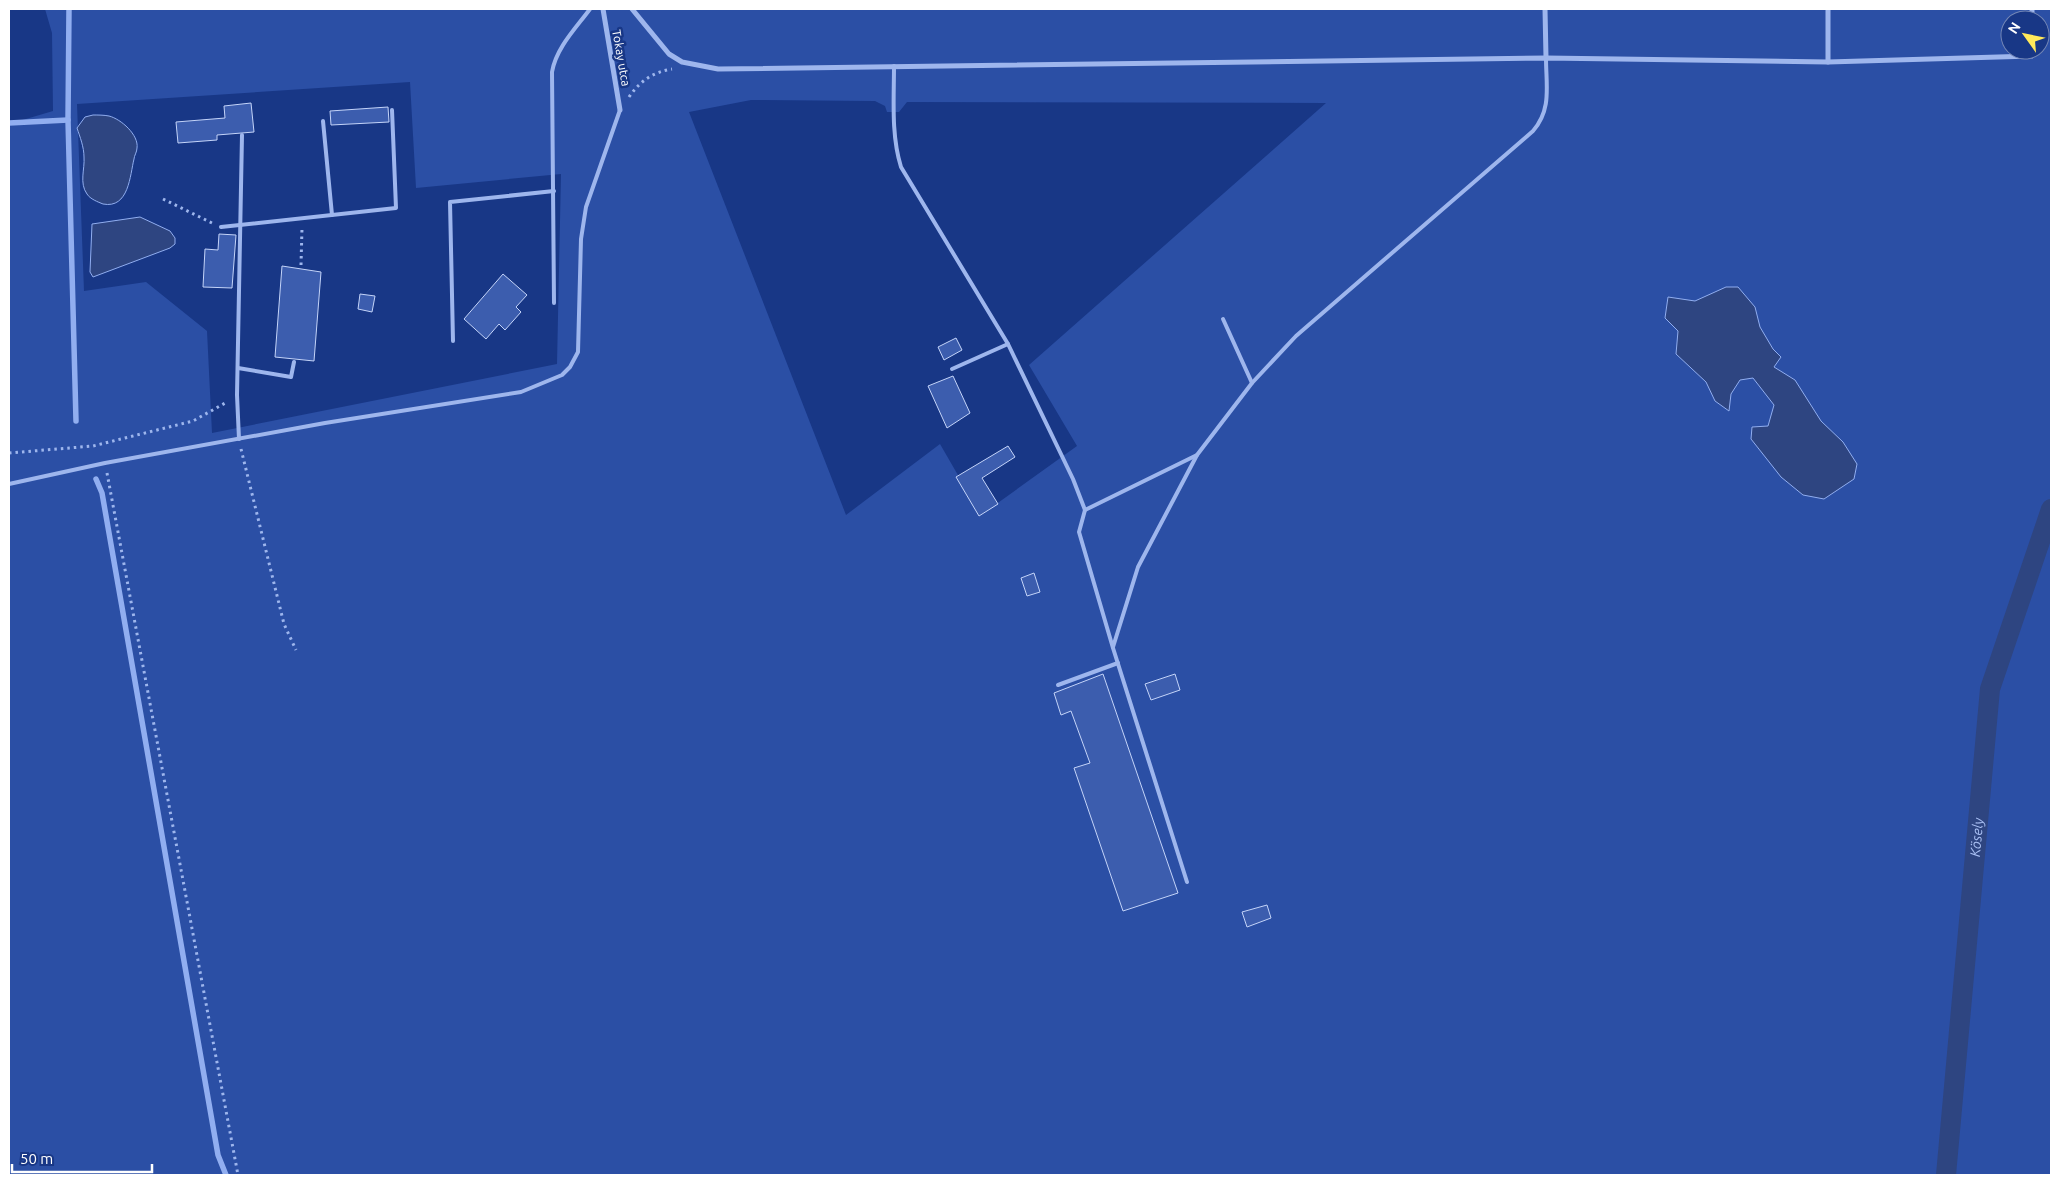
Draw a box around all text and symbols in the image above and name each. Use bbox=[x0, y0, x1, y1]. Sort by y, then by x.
north arrow bbox=[2000, 10, 2050, 60]
text: N bbox=[2005, 19, 2024, 37]
street label: Tokay utca bbox=[610, 29, 633, 87]
water label: Kösely bbox=[1967, 817, 1986, 858]
scale bar bbox=[12, 1142, 152, 1174]
text: 50 m bbox=[20, 1150, 53, 1167]

